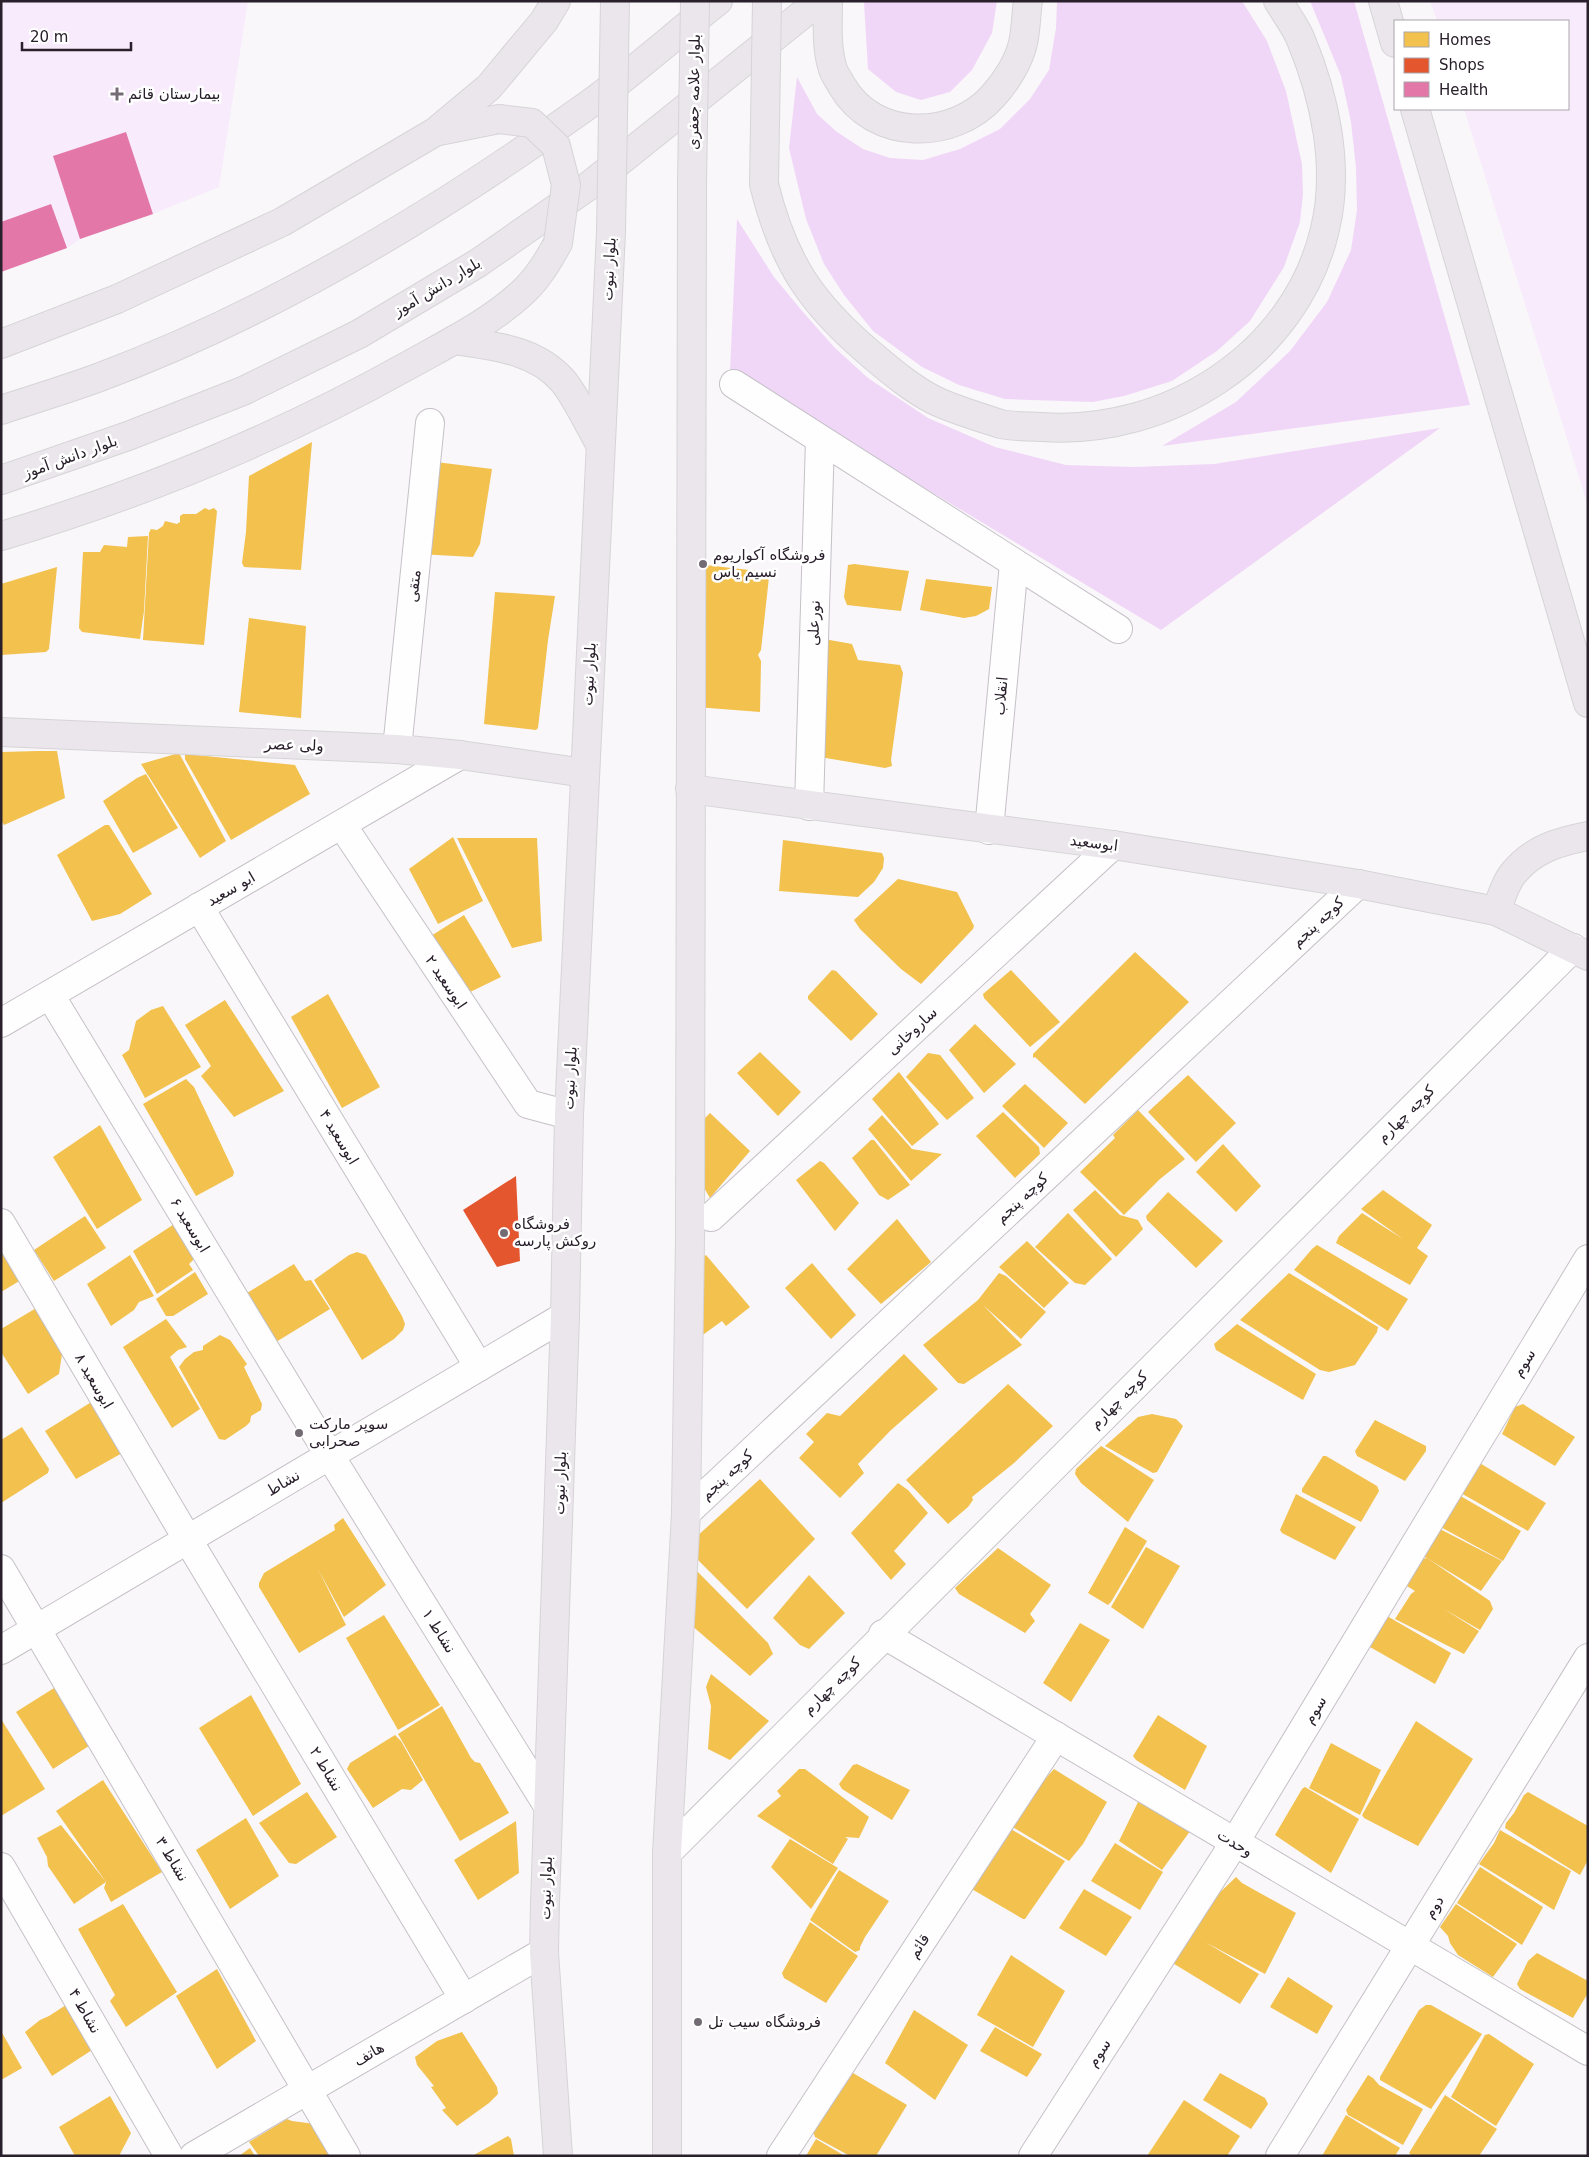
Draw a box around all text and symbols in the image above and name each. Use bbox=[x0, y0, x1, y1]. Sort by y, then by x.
scale bar bbox=[22, 20, 131, 52]
legend bbox=[1394, 20, 1569, 110]
text: 20 m bbox=[30, 28, 68, 46]
text: Homes bbox=[1439, 31, 1491, 49]
street label: بلوار علامه جعفری bbox=[684, 34, 704, 150]
text: Shops bbox=[1439, 56, 1485, 74]
text: Health bbox=[1439, 81, 1488, 99]
place label: بیمارستان قائم bbox=[128, 85, 221, 103]
marker: بیمارستان قائم bbox=[110, 87, 124, 101]
street label: بلوار نبوت bbox=[598, 237, 620, 301]
street label: بلوار دانش آموز bbox=[389, 254, 484, 321]
street label: بلوار دانش آموز bbox=[19, 432, 120, 483]
place label: فروشگاه آکواریوم نسیم یاس bbox=[713, 546, 825, 581]
marker: فروشگاه آکواریوم نسیم یاس bbox=[697, 558, 709, 570]
street label: متقی bbox=[403, 569, 425, 603]
street label: نورعلی bbox=[804, 600, 824, 646]
street label: بلوار نبوت bbox=[578, 642, 600, 706]
street label: انقلاب bbox=[990, 676, 1012, 716]
street label: ولی عصر bbox=[263, 735, 324, 755]
street label: ابوسعید bbox=[1069, 831, 1119, 855]
street label: ابو سعید bbox=[204, 868, 258, 910]
street label: کوچه پنجم bbox=[1288, 893, 1349, 952]
street label: ابوسعید ۲ bbox=[421, 952, 471, 1012]
street label: ساروخانی bbox=[883, 1003, 941, 1059]
street label: بلوار نبوت bbox=[559, 1046, 581, 1110]
street label: کوچه چهارم bbox=[1373, 1081, 1439, 1147]
street label: ابوسعید ۴ bbox=[316, 1106, 362, 1168]
street label: کوچه پنجم bbox=[992, 1169, 1053, 1228]
street label: ابوسعید ۶ bbox=[167, 1194, 213, 1256]
place label: فروشگاه روکش پارسه bbox=[514, 1215, 596, 1251]
marker: فروشگاه روکش پارسه bbox=[498, 1227, 510, 1239]
street label: سوم bbox=[1509, 1346, 1539, 1380]
street label: ابوسعید ۸ bbox=[71, 1350, 117, 1412]
street label: کوچه چهارم bbox=[1086, 1367, 1152, 1433]
place label: سوپر مارکت صحرابی bbox=[309, 1415, 388, 1450]
marker: سوپر مارکت صحرابی bbox=[293, 1427, 305, 1439]
street label: کوچه پنجم bbox=[697, 1446, 758, 1505]
street label: بلوار نبوت bbox=[550, 1451, 570, 1515]
street label: نشاط bbox=[263, 1466, 303, 1500]
street label: نشاط ۱ bbox=[418, 1606, 460, 1656]
street label: کوچه چهارم bbox=[799, 1653, 865, 1719]
street label: سوم bbox=[1300, 1693, 1330, 1727]
street label: نشاط ۲ bbox=[306, 1743, 346, 1795]
street label: وحدت bbox=[1214, 1825, 1256, 1861]
street label: نشاط ۳ bbox=[152, 1833, 192, 1885]
street label: بلوار نبوت bbox=[536, 1856, 556, 1920]
street label: دوم bbox=[1420, 1892, 1448, 1922]
street label: قائم bbox=[904, 1930, 934, 1962]
street label: نشاط ۴ bbox=[65, 1985, 105, 2037]
place label: فروشگاه سیب تل bbox=[708, 2013, 821, 2031]
marker: فروشگاه سیب تل bbox=[692, 2016, 704, 2028]
street label: سوم bbox=[1083, 2036, 1115, 2070]
street label: هاتف bbox=[351, 2038, 388, 2070]

